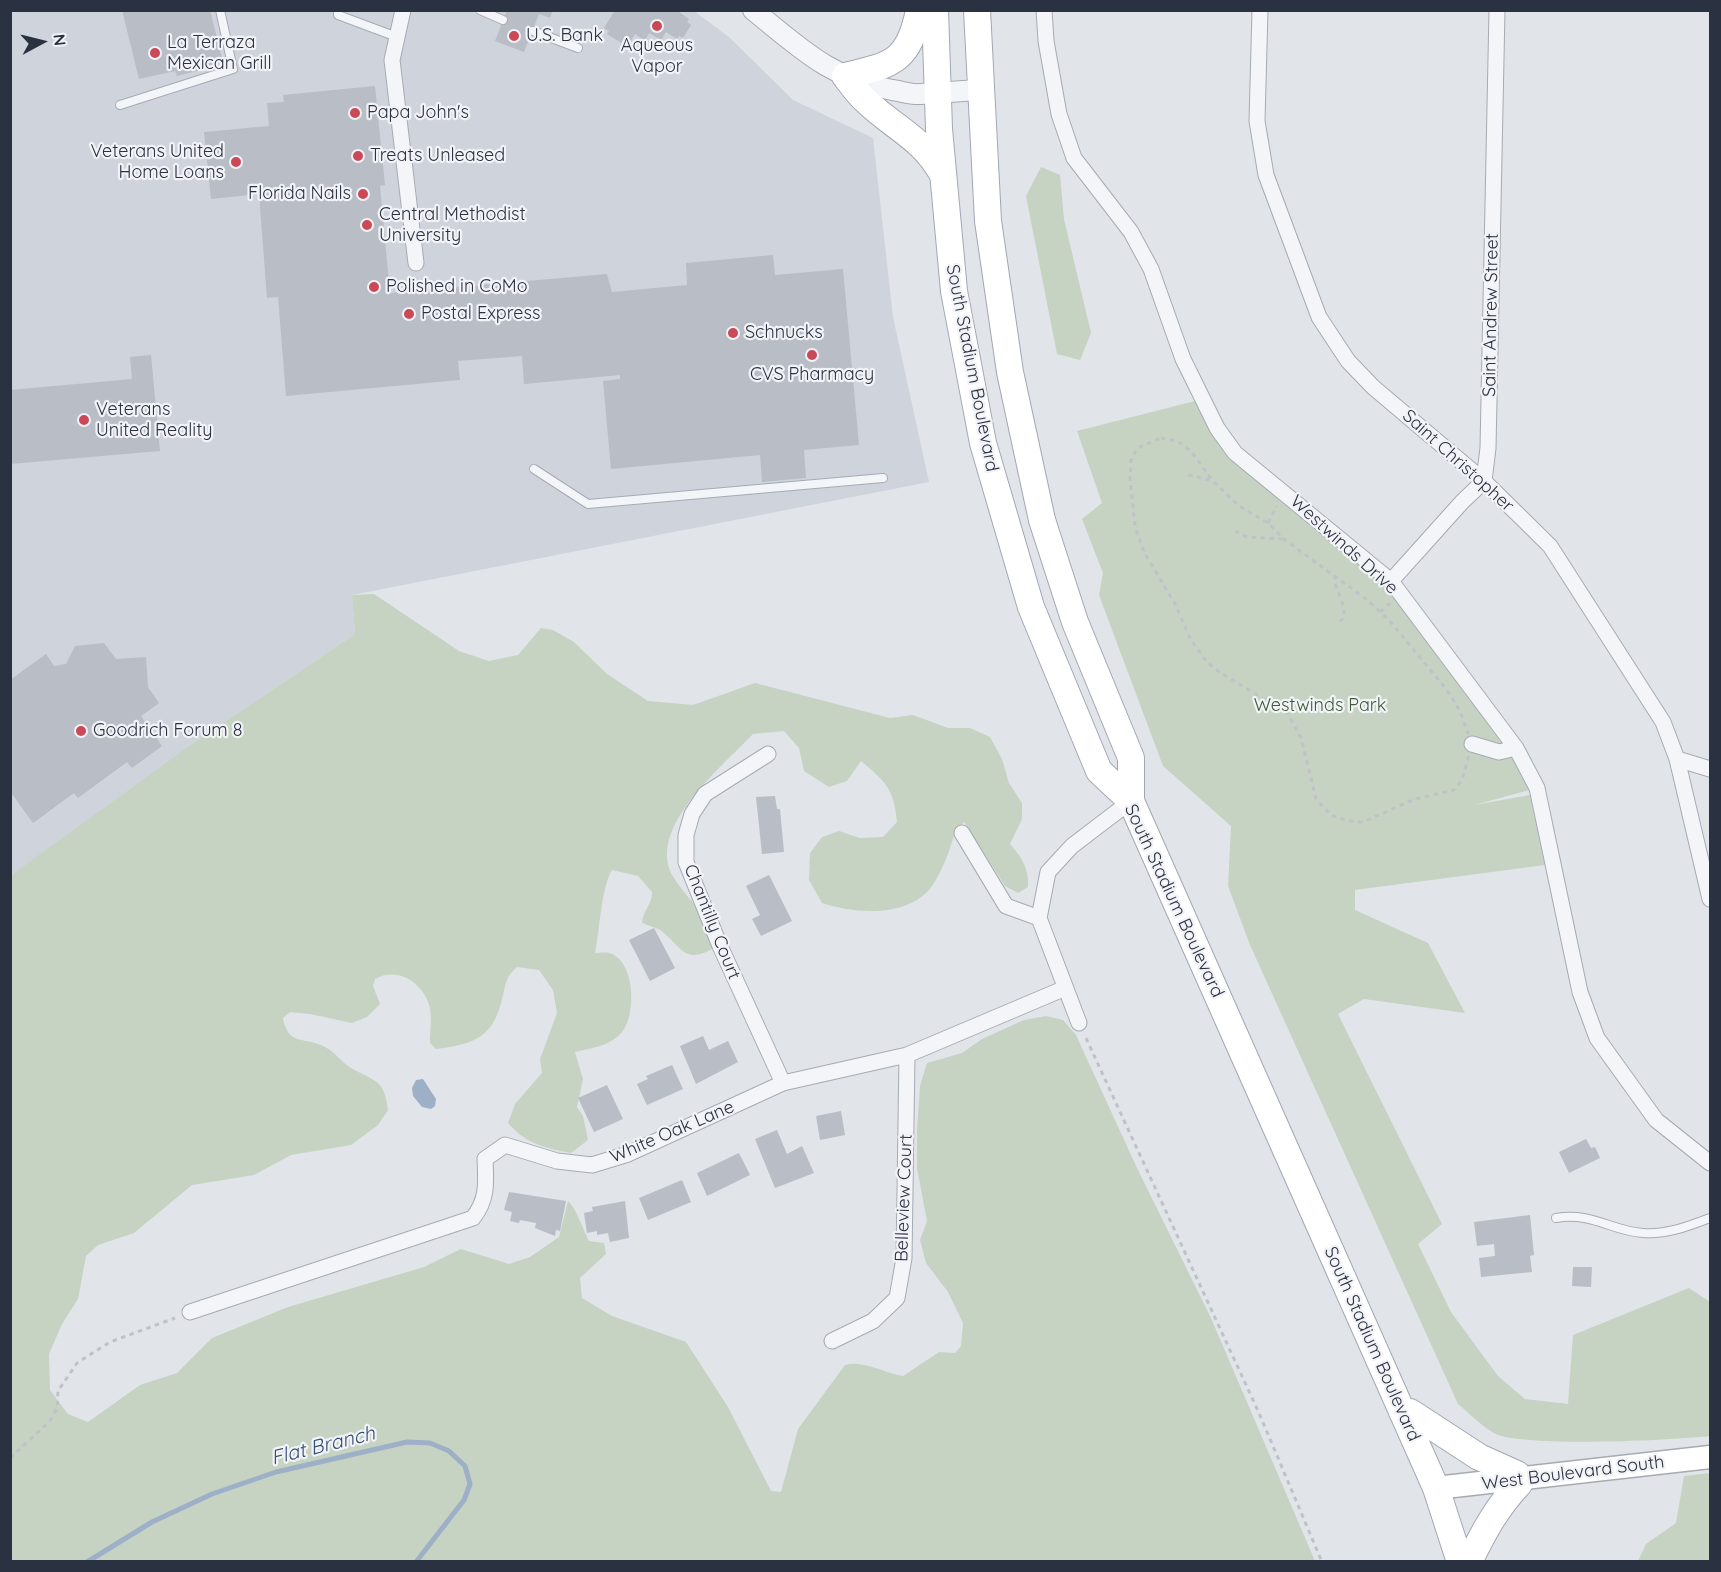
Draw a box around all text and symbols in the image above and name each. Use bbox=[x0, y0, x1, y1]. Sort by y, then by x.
north arrow bbox=[12, 12, 72, 72]
marker: Aqueous Vapor bbox=[650, 19, 664, 33]
place label: U.S. Bank bbox=[526, 25, 603, 47]
marker: U.S. Bank bbox=[507, 29, 521, 43]
place label: La Terraza Mexican Grill bbox=[167, 32, 272, 74]
text: N bbox=[49, 33, 71, 47]
place label: Aqueous Vapor bbox=[621, 35, 693, 78]
marker: La Terraza Mexican Grill bbox=[148, 46, 162, 60]
place label: Papa John's bbox=[367, 102, 469, 124]
marker: Papa John's bbox=[348, 106, 362, 120]
place label: Veterans United Home Loans bbox=[91, 141, 224, 184]
place label: Treats Unleased bbox=[370, 145, 505, 167]
marker: Treats Unleased bbox=[351, 149, 365, 163]
marker: Veterans United Home Loans bbox=[229, 155, 243, 169]
place label: Florida Nails bbox=[248, 183, 351, 205]
marker: Florida Nails bbox=[356, 187, 370, 201]
place label: Central Methodist University bbox=[379, 204, 526, 246]
marker: Central Methodist University bbox=[360, 218, 374, 232]
street label: Saint Andrew Street bbox=[1479, 233, 1503, 397]
street label: South Stadium Boulevard bbox=[941, 263, 1003, 473]
place label: Polished in CoMo bbox=[386, 276, 528, 298]
marker: Polished in CoMo bbox=[367, 280, 381, 294]
place label: Postal Express bbox=[421, 303, 540, 325]
marker: Postal Express bbox=[402, 307, 416, 321]
place label: Schnucks bbox=[745, 322, 823, 344]
marker: Schnucks bbox=[726, 326, 740, 340]
marker: CVS Pharmacy bbox=[805, 348, 819, 362]
place label: CVS Pharmacy bbox=[750, 364, 874, 386]
place label: Veterans United Reality bbox=[96, 399, 213, 442]
street label: Saint Christopher bbox=[1398, 405, 1518, 517]
marker: Veterans United Reality bbox=[77, 413, 91, 427]
street label: Westwinds Drive bbox=[1286, 491, 1402, 599]
park label: Westwinds Park bbox=[1254, 695, 1386, 717]
place label: Goodrich Forum 8 bbox=[93, 720, 242, 742]
marker: Goodrich Forum 8 bbox=[74, 724, 88, 738]
street label: South Stadium Boulevard bbox=[1120, 801, 1228, 1001]
street label: Chantilly Court bbox=[679, 861, 745, 983]
street label: White Oak Lane bbox=[607, 1096, 737, 1168]
street label: Belleview Court bbox=[891, 1134, 917, 1262]
street label: South Stadium Boulevard bbox=[1319, 1243, 1425, 1445]
water label: Flat Branch bbox=[269, 1422, 377, 1470]
street label: West Boulevard South bbox=[1480, 1451, 1666, 1495]

